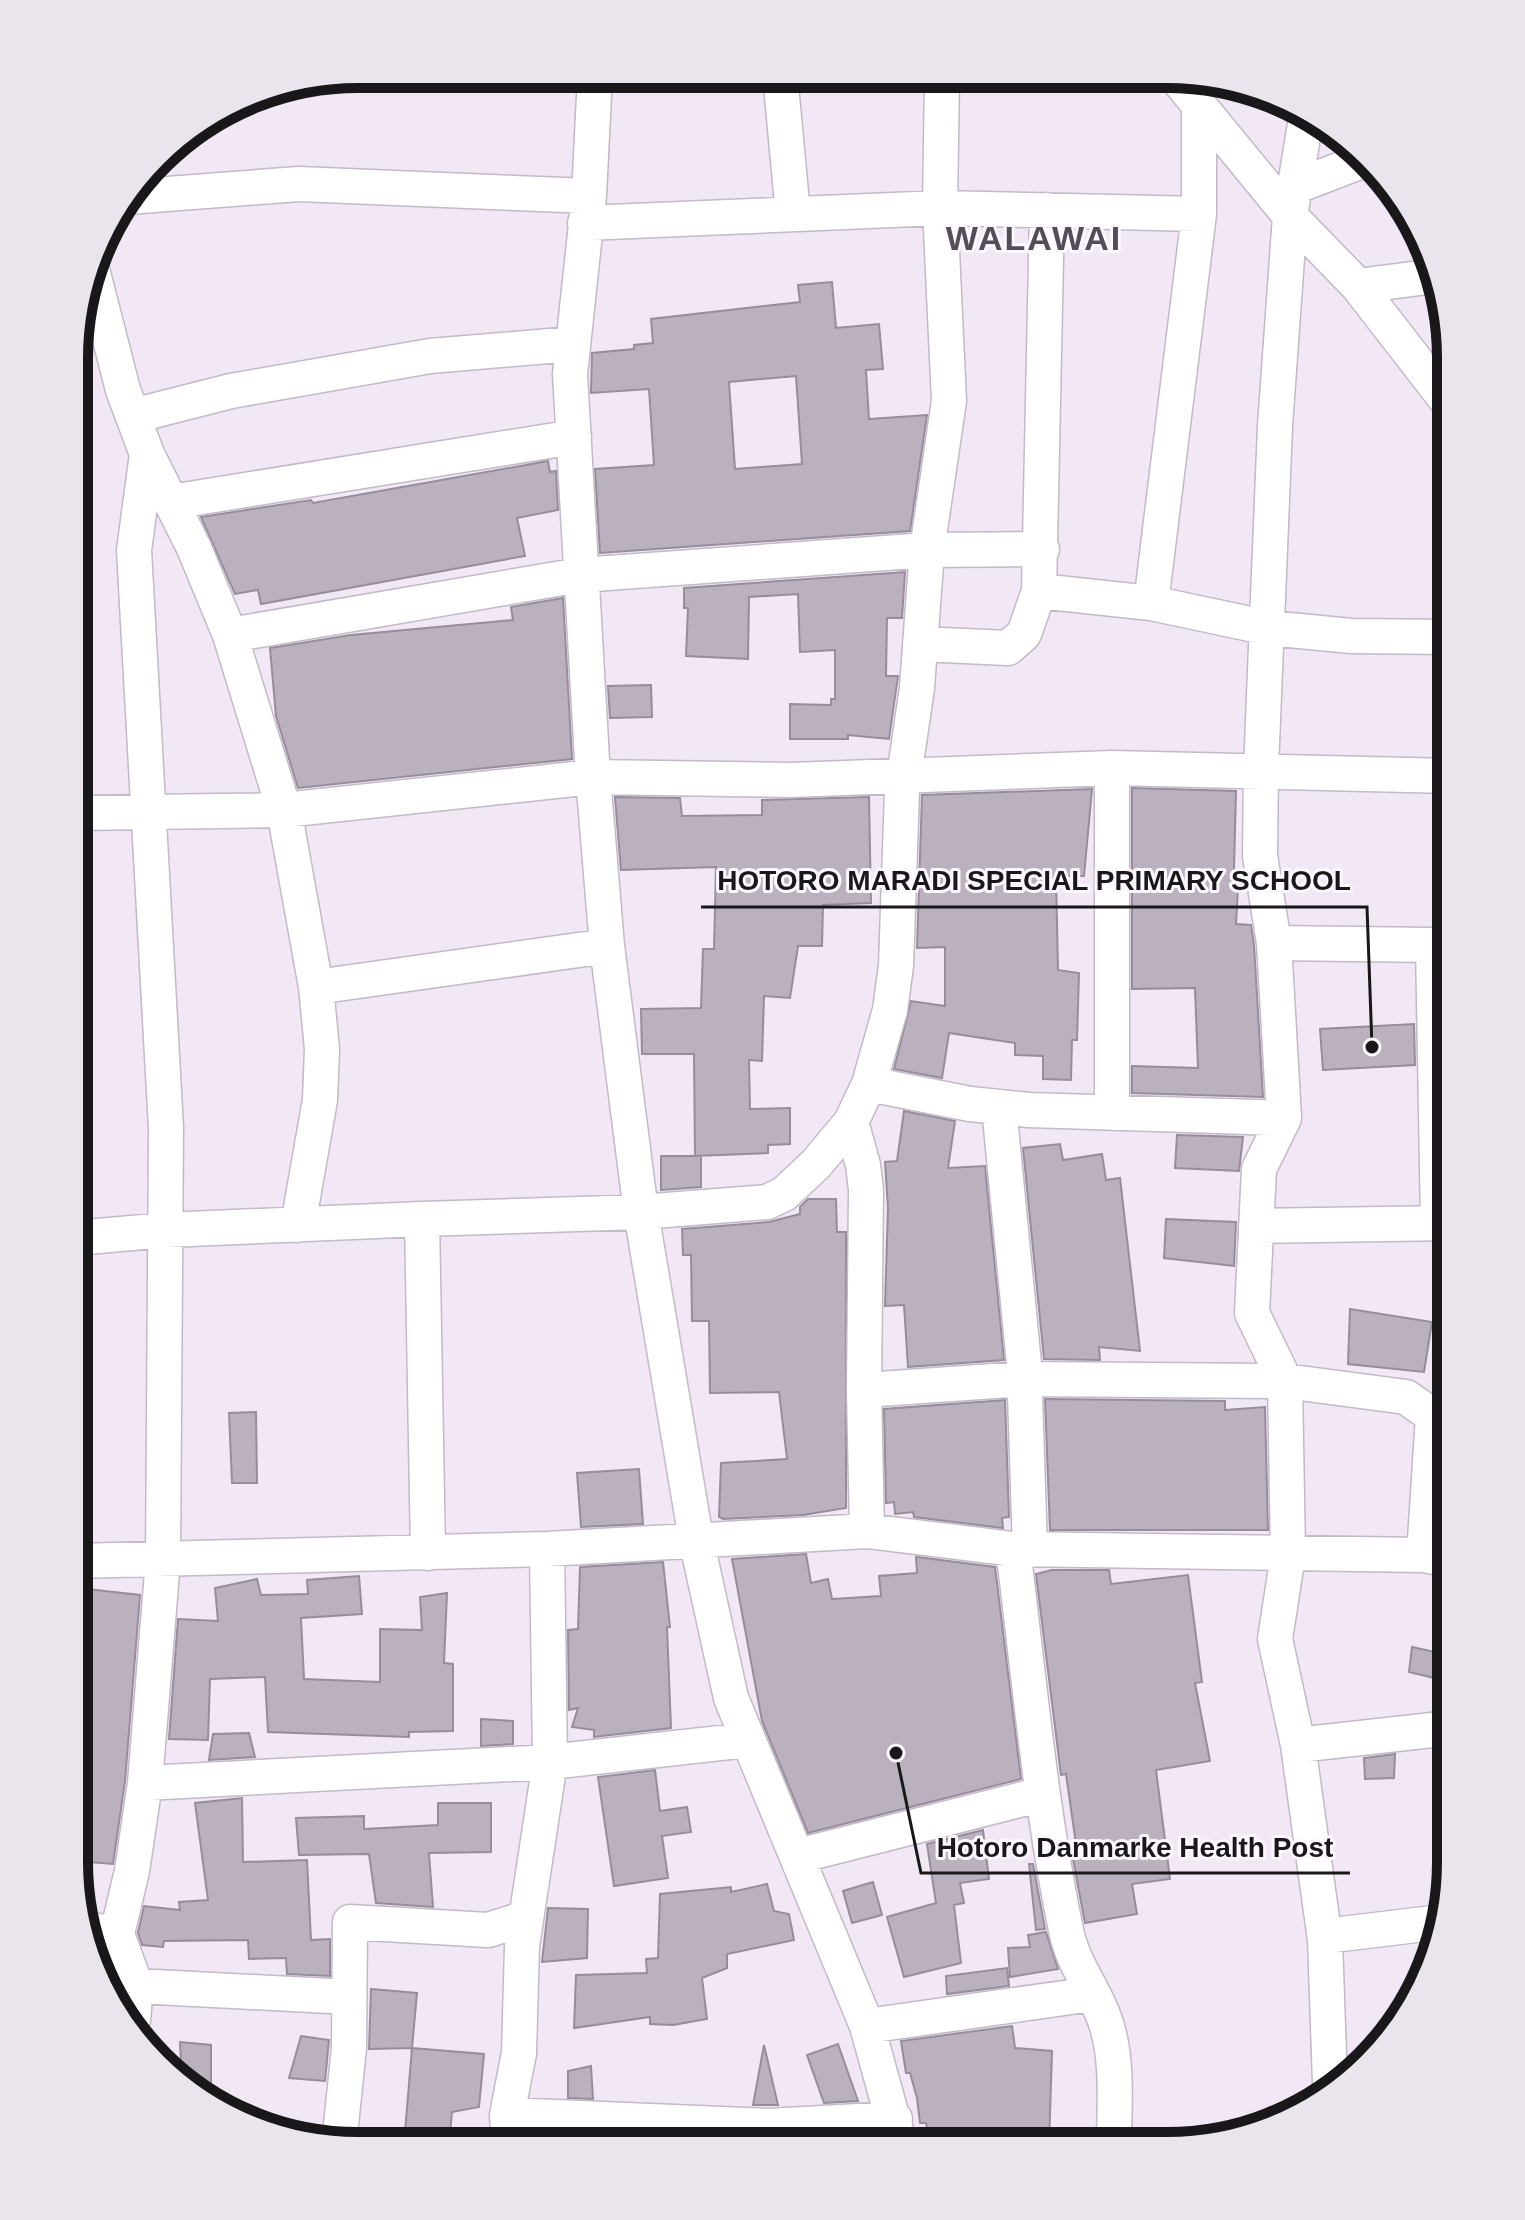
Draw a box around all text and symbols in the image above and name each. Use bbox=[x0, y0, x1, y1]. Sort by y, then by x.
district label: WALAWAI bbox=[946, 219, 1122, 257]
callout: HOTORO MARADI SPECIAL PRIMARY SCHOOL bbox=[701, 855, 1367, 907]
text: HOTORO MARADI SPECIAL PRIMARY SCHOOL bbox=[717, 865, 1351, 896]
callout: Hotoro Danmarke Health Post bbox=[921, 1821, 1350, 1873]
text: Hotoro Danmarke Health Post bbox=[937, 1832, 1333, 1863]

